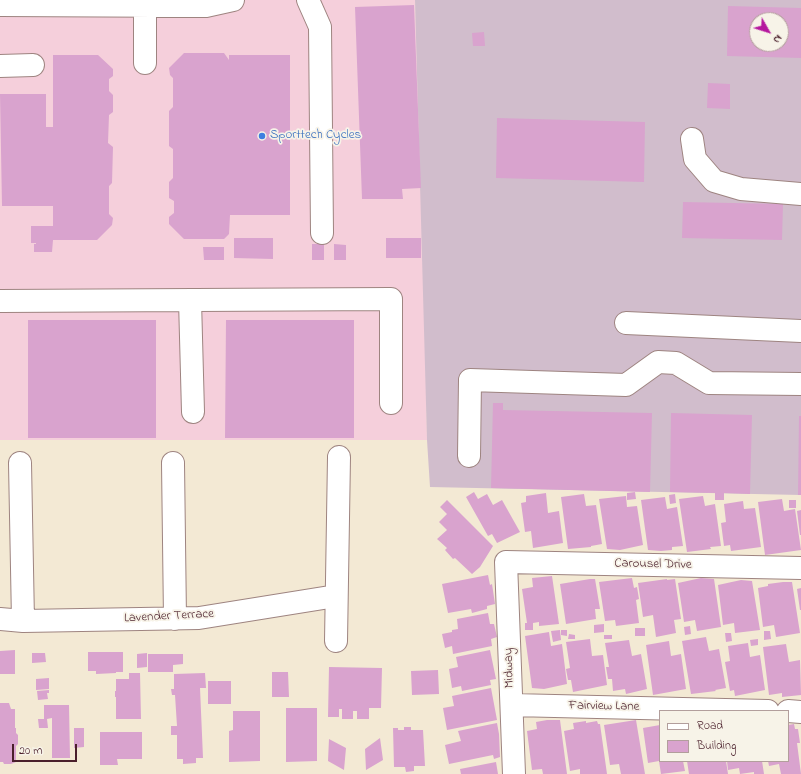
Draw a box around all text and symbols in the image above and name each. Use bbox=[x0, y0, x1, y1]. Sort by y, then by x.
north arrow bbox=[749, 12, 789, 52]
text: N bbox=[769, 31, 786, 47]
place label: Sporttech Cycles bbox=[270, 128, 361, 144]
marker: Sporttech Cycles bbox=[257, 131, 267, 141]
street label: Carousel Drive bbox=[614, 557, 692, 573]
street label: Lavender Terrace bbox=[124, 607, 214, 627]
street label: Midway bbox=[502, 648, 518, 688]
street label: Fairview Lane bbox=[568, 699, 640, 715]
legend bbox=[659, 710, 789, 762]
text: Road bbox=[697, 717, 723, 735]
scale bar bbox=[14, 736, 79, 762]
text: Building bbox=[697, 737, 736, 755]
text: 20 m bbox=[19, 742, 42, 760]

